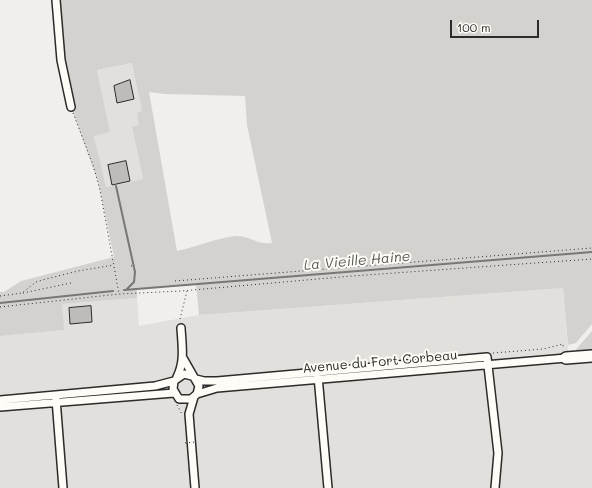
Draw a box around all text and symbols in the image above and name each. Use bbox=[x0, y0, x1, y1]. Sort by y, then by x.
scale bar bbox=[452, 12, 541, 38]
text: 100 m bbox=[457, 19, 491, 35]
water label: La Vieille Haine bbox=[303, 248, 411, 274]
street label: Avenue du Fort Corbeau bbox=[302, 347, 458, 377]

